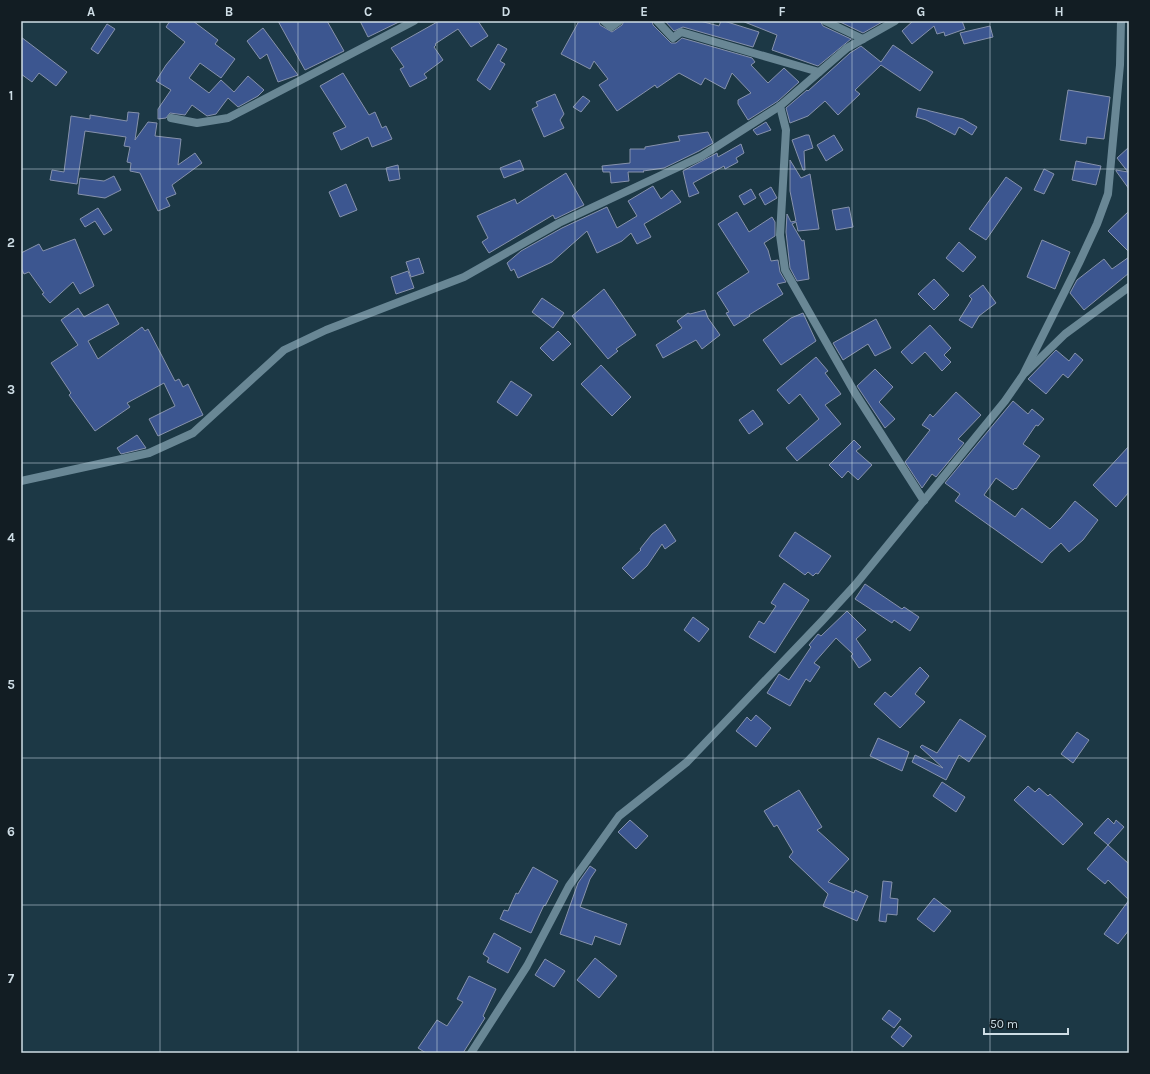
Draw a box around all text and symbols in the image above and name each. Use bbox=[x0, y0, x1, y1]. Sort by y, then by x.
text: A bbox=[87, 4, 95, 19]
text: B bbox=[225, 4, 233, 19]
text: C bbox=[364, 4, 372, 19]
text: D bbox=[502, 4, 511, 19]
text: E bbox=[640, 4, 648, 19]
text: F bbox=[778, 4, 786, 19]
text: G bbox=[917, 4, 925, 19]
text: H bbox=[1054, 4, 1064, 19]
text: 1 bbox=[9, 88, 13, 103]
text: 2 bbox=[7, 235, 15, 250]
text: 3 bbox=[7, 382, 15, 397]
text: 4 bbox=[7, 530, 15, 545]
text: 5 bbox=[7, 677, 15, 692]
text: 6 bbox=[7, 824, 15, 839]
text: 7 bbox=[8, 971, 15, 986]
scale bar bbox=[984, 1010, 1068, 1036]
text: 50 m bbox=[990, 1017, 1018, 1031]

